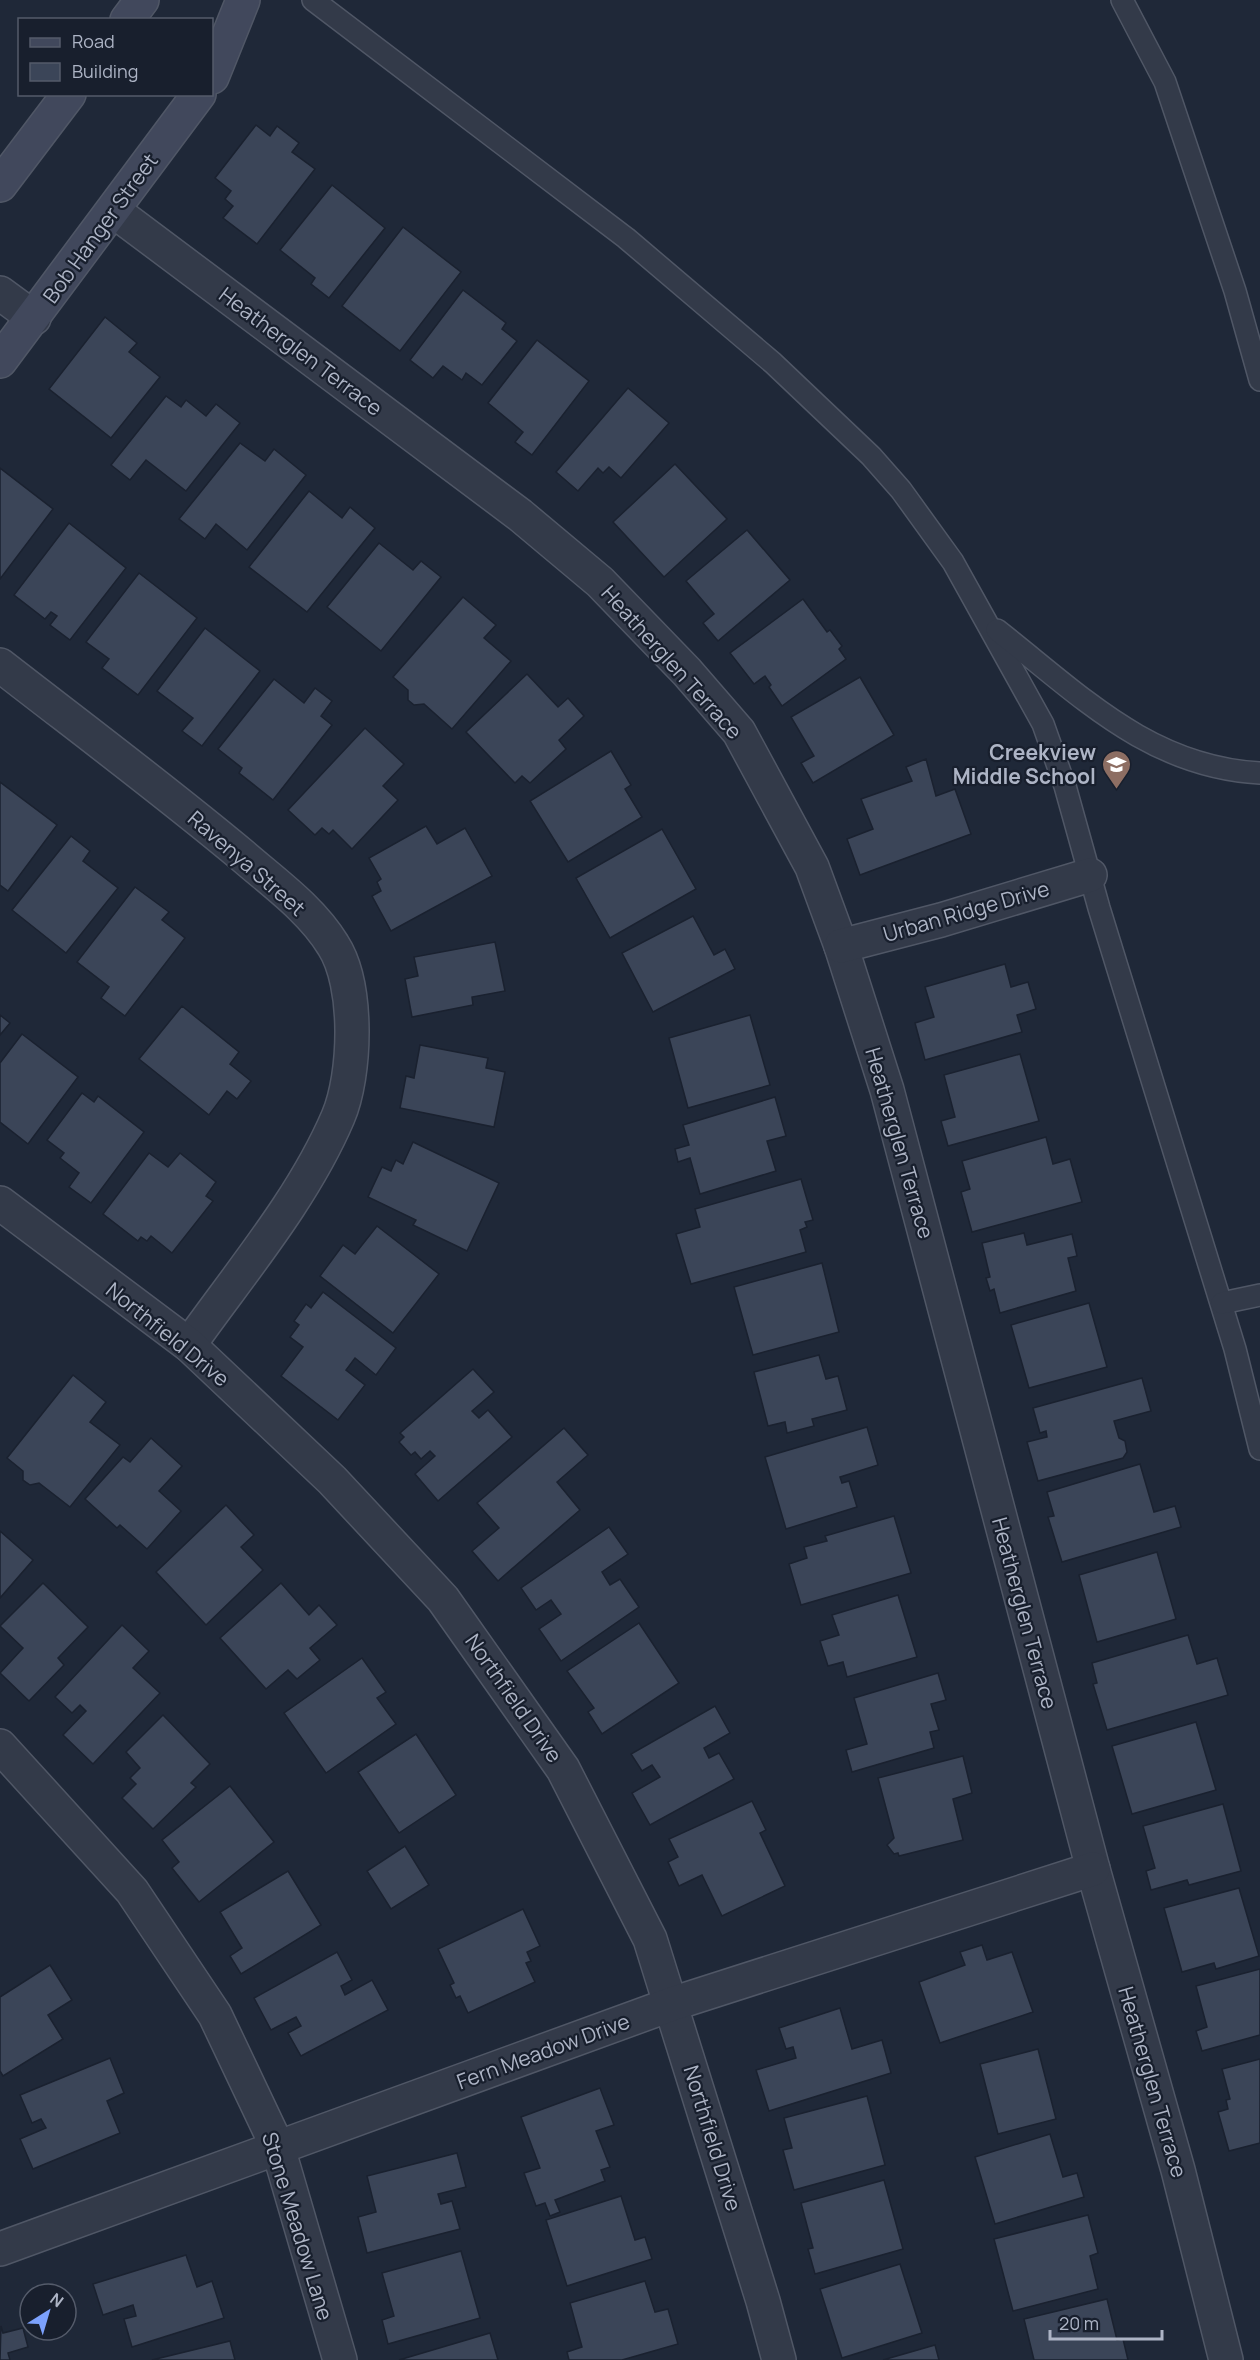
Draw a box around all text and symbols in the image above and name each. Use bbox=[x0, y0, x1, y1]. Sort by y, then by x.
legend bbox=[18, 18, 213, 96]
text: Road bbox=[72, 29, 115, 53]
text: Building bbox=[72, 59, 138, 83]
street label: Bob Hanger Street bbox=[36, 148, 164, 308]
street label: Heatherglen Terrace bbox=[214, 280, 388, 422]
street label: Heatherglen Terrace bbox=[596, 579, 748, 745]
place label: Creekview Middle School bbox=[953, 738, 1096, 790]
school or university icon: Creekview Middle School bbox=[1101, 748, 1133, 790]
street label: Ravenya Street bbox=[182, 804, 312, 922]
street label: Urban Ridge Drive bbox=[880, 874, 1052, 948]
street label: Heatherglen Terrace bbox=[859, 1044, 941, 1242]
street label: Northfield Drive bbox=[101, 1276, 235, 1392]
street label: Heatherglen Terrace bbox=[986, 1514, 1064, 1712]
street label: Northfield Drive bbox=[459, 1628, 569, 1768]
street label: Heatherglen Terrace bbox=[1112, 1983, 1194, 2181]
street label: Fern Meadow Drive bbox=[453, 2007, 633, 2095]
street label: Northfield Drive bbox=[678, 2062, 748, 2214]
street label: Stone Meadow Lane bbox=[256, 2128, 340, 2324]
north arrow bbox=[18, 2282, 78, 2342]
text: N bbox=[46, 2288, 68, 2312]
scale bar bbox=[1050, 2303, 1162, 2341]
text: 20 m bbox=[1059, 2311, 1099, 2335]

